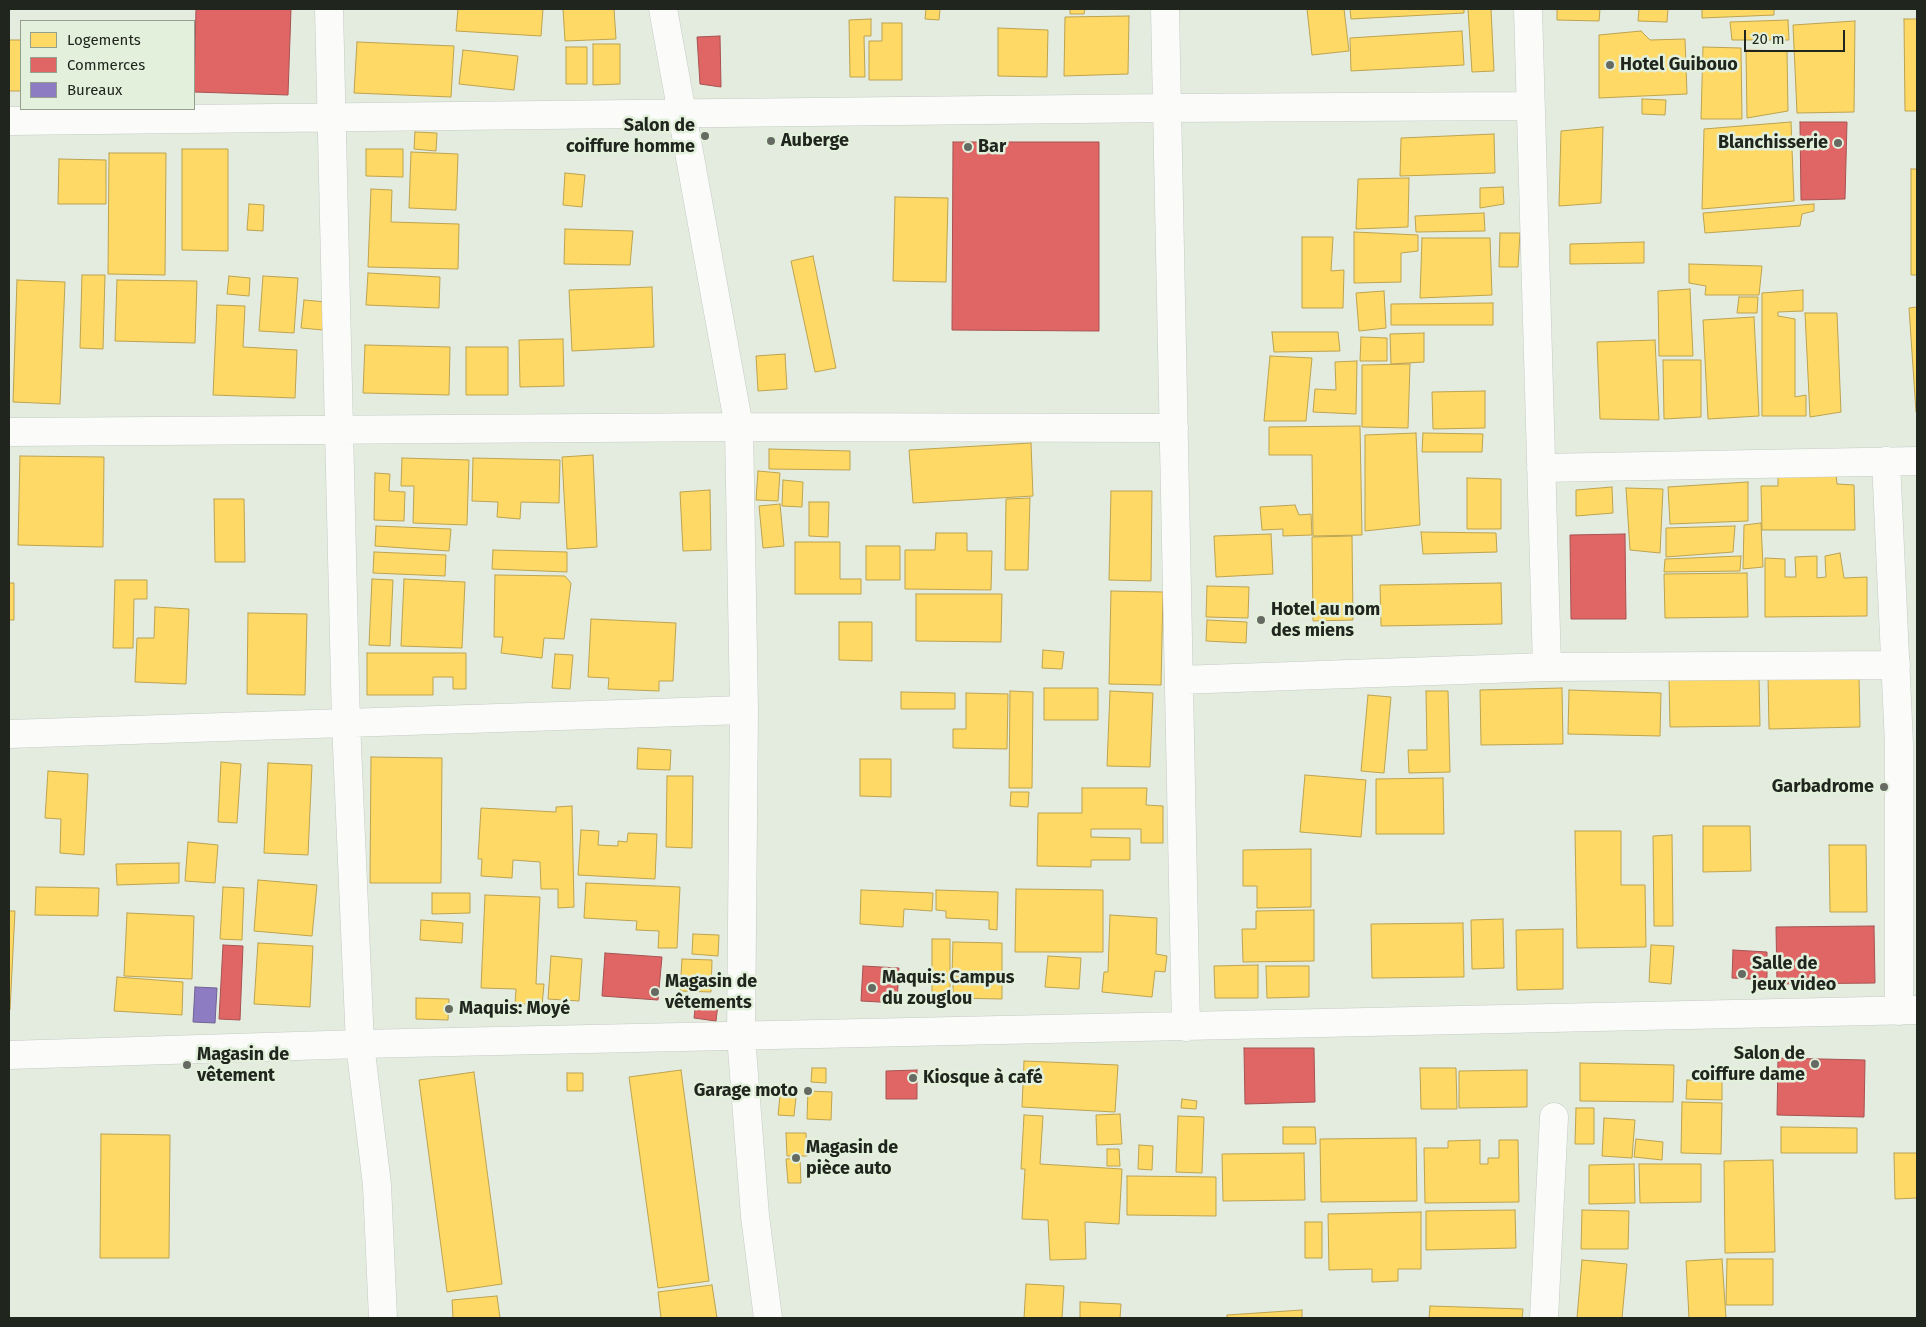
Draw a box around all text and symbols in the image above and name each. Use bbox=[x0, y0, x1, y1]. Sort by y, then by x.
legend bbox=[20, 20, 195, 110]
scale bar bbox=[1746, 20, 1847, 52]
text: 20 m bbox=[1752, 30, 1785, 48]
text: Logements bbox=[67, 31, 141, 49]
place label: Hotel Guibouo bbox=[1620, 54, 1738, 76]
text: Commerces bbox=[67, 56, 145, 74]
marker: Hotel Guibouo bbox=[1604, 59, 1616, 71]
text: Bureaux bbox=[67, 81, 122, 99]
place label: Salon de coiffure homme bbox=[566, 115, 695, 158]
marker: Salon de coiffure homme bbox=[699, 130, 711, 142]
place label: Auberge bbox=[781, 130, 849, 152]
place label: Blanchisserie bbox=[1718, 132, 1828, 154]
marker: Auberge bbox=[765, 135, 777, 147]
place label: Bar bbox=[978, 136, 1006, 158]
marker: Blanchisserie bbox=[1832, 137, 1844, 149]
marker: Bar bbox=[962, 141, 974, 153]
place label: Hotel au nom des miens bbox=[1271, 599, 1380, 642]
marker: Hotel au nom des miens bbox=[1255, 614, 1267, 626]
place label: Garbadrome bbox=[1772, 776, 1874, 798]
marker: Garbadrome bbox=[1878, 781, 1890, 793]
place label: Salle de jeux video bbox=[1752, 953, 1836, 996]
place label: Maquis: Campus du zouglou bbox=[882, 967, 1014, 1010]
marker: Salle de jeux video bbox=[1736, 968, 1748, 980]
place label: Magasin de vêtements bbox=[665, 971, 757, 1014]
marker: Maquis: Campus du zouglou bbox=[866, 982, 878, 994]
marker: Magasin de vêtements bbox=[649, 986, 661, 998]
place label: Maquis: Moyé bbox=[459, 998, 570, 1020]
marker: Maquis: Moyé bbox=[443, 1003, 455, 1015]
place label: Salon de coiffure dame bbox=[1691, 1043, 1805, 1086]
place label: Magasin de vêtement bbox=[197, 1044, 289, 1086]
marker: Salon de coiffure dame bbox=[1809, 1058, 1821, 1070]
marker: Magasin de vêtement bbox=[181, 1059, 193, 1071]
place label: Kiosque à café bbox=[923, 1067, 1043, 1089]
marker: Kiosque à café bbox=[907, 1072, 919, 1084]
place label: Garage moto bbox=[694, 1080, 798, 1102]
marker: Garage moto bbox=[802, 1085, 814, 1097]
place label: Magasin de pièce auto bbox=[806, 1137, 898, 1180]
marker: Magasin de pièce auto bbox=[790, 1152, 802, 1164]

